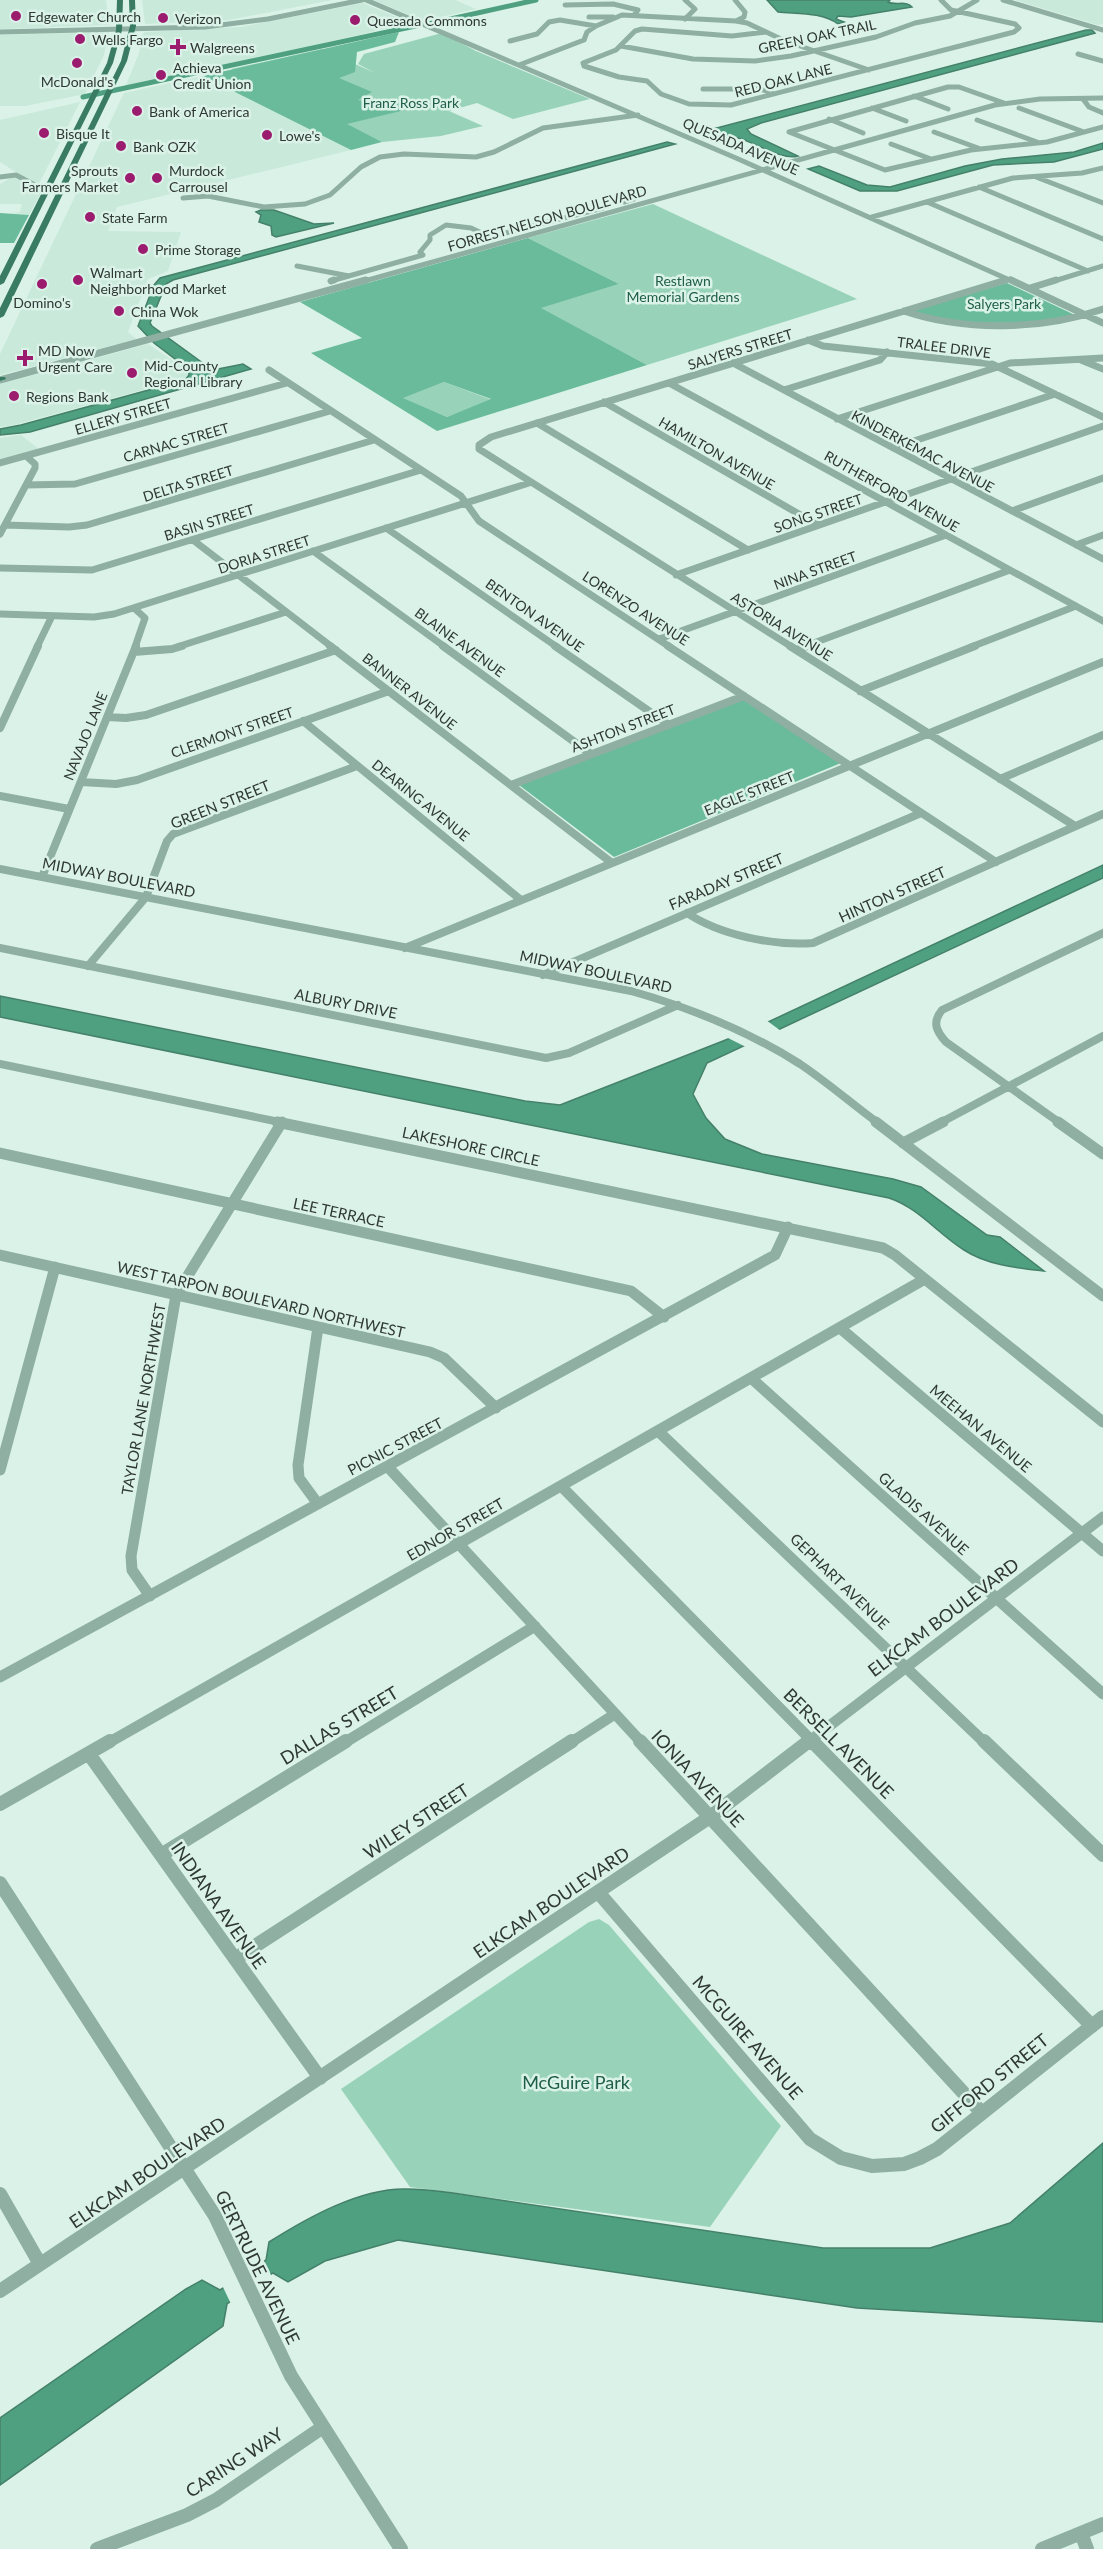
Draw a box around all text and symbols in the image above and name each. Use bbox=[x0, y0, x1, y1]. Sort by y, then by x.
place label: Edgewater Church bbox=[28, 8, 141, 25]
marker: Edgewater Church bbox=[9, 9, 23, 23]
place label: Verizon bbox=[175, 10, 221, 27]
marker: Verizon bbox=[156, 11, 170, 25]
place label: Quesada Commons bbox=[367, 12, 487, 29]
marker: Quesada Commons bbox=[348, 13, 362, 27]
street label: GREEN OAK TRAIL bbox=[757, 15, 877, 57]
place label: Wells Fargo bbox=[92, 31, 163, 48]
marker: Wells Fargo bbox=[73, 32, 87, 46]
place label: Walgreens bbox=[190, 39, 255, 56]
marker: Walgreens bbox=[171, 40, 185, 54]
marker: McDonald's bbox=[70, 56, 84, 70]
place label: Achieva Credit Union bbox=[173, 59, 251, 92]
street label: RED OAK LANE bbox=[733, 60, 833, 100]
marker: Achieva Credit Union bbox=[154, 68, 168, 82]
place label: McDonald's bbox=[41, 73, 113, 90]
park label: Franz Ross Park bbox=[363, 94, 460, 111]
place label: Bank of America bbox=[149, 103, 249, 120]
marker: Bank of America bbox=[130, 104, 144, 118]
street label: QUESADA AVENUE bbox=[680, 114, 802, 178]
place label: Bisque It bbox=[56, 125, 110, 142]
marker: Bisque It bbox=[37, 126, 51, 140]
place label: Lowe's bbox=[279, 127, 320, 144]
marker: Lowe's bbox=[260, 128, 274, 142]
place label: Bank OZK bbox=[133, 138, 197, 155]
marker: Bank OZK bbox=[114, 139, 128, 153]
place label: Sprouts Farmers Market bbox=[21, 162, 118, 195]
place label: Murdock Carrousel bbox=[169, 162, 228, 195]
marker: Sprouts Farmers Market bbox=[123, 171, 137, 185]
marker: Murdock Carrousel bbox=[150, 171, 164, 185]
street label: FORREST NELSON BOULEVARD bbox=[446, 181, 648, 255]
place label: State Farm bbox=[102, 209, 168, 226]
marker: State Farm bbox=[83, 210, 97, 224]
place label: Prime Storage bbox=[155, 241, 241, 258]
marker: Prime Storage bbox=[136, 242, 150, 256]
place label: Walmart Neighborhood Market bbox=[90, 264, 226, 297]
park label: Restlawn Memorial Gardens bbox=[626, 272, 740, 305]
marker: Walmart Neighborhood Market bbox=[71, 273, 85, 287]
marker: Domino's bbox=[35, 277, 49, 291]
place label: Domino's bbox=[13, 294, 71, 311]
park label: Salyers Park bbox=[967, 295, 1042, 312]
place label: China Wok bbox=[131, 303, 199, 320]
marker: China Wok bbox=[112, 304, 126, 318]
street label: SALYERS STREET bbox=[686, 325, 795, 373]
street label: TRALEE DRIVE bbox=[896, 333, 992, 361]
place label: MD Now Urgent Care bbox=[38, 342, 112, 375]
marker: MD Now Urgent Care bbox=[16, 349, 34, 367]
place label: Mid-County Regional Library bbox=[144, 357, 243, 390]
marker: Mid-County Regional Library bbox=[125, 366, 139, 380]
place label: Regions Bank bbox=[26, 388, 109, 405]
marker: Regions Bank bbox=[7, 389, 21, 403]
street label: ELLERY STREET bbox=[73, 394, 174, 438]
street label: KINDERKEMAC AVENUE bbox=[849, 406, 997, 496]
street label: HAMILTON AVENUE bbox=[656, 413, 778, 493]
street label: CARNAC STREET bbox=[121, 419, 232, 465]
street label: RUTHERFORD AVENUE bbox=[822, 447, 962, 535]
street label: DELTA STREET bbox=[141, 461, 236, 505]
street label: SONG STREET bbox=[772, 490, 865, 536]
street label: BASIN STREET bbox=[162, 500, 257, 544]
street label: DORIA STREET bbox=[216, 531, 313, 577]
street label: NINA STREET bbox=[771, 547, 859, 593]
street label: LORENZO AVENUE bbox=[580, 567, 692, 649]
street label: BENTON AVENUE bbox=[483, 575, 587, 655]
street label: ASTORIA AVENUE bbox=[728, 588, 836, 664]
street label: BLAINE AVENUE bbox=[412, 604, 508, 680]
street label: BANNER AVENUE bbox=[359, 649, 461, 733]
street label: NAVAJO LANE bbox=[60, 689, 110, 783]
street label: ASHTON STREET bbox=[569, 700, 678, 756]
street label: CLERMONT STREET bbox=[168, 703, 296, 761]
street label: DEARING AVENUE bbox=[369, 756, 473, 844]
street label: EAGLE STREET bbox=[702, 767, 797, 819]
street label: GREEN STREET bbox=[168, 776, 272, 832]
street label: FARADAY STREET bbox=[666, 849, 786, 913]
street label: MIDWAY BOULEVARD bbox=[41, 853, 197, 901]
street label: HINTON STREET bbox=[836, 862, 948, 926]
street label: MIDWAY BOULEVARD bbox=[518, 946, 674, 996]
street label: ALBURY DRIVE bbox=[293, 984, 399, 1022]
street label: LAKESHORE CIRCLE bbox=[401, 1123, 541, 1169]
street label: LEE TERRACE bbox=[291, 1193, 387, 1231]
street label: WEST TARPON BOULEVARD NORTHWEST bbox=[115, 1257, 407, 1341]
street label: TAYLOR LANE NORTHWEST bbox=[117, 1302, 169, 1496]
street label: MEEHAN AVENUE bbox=[927, 1380, 1035, 1476]
street label: PICNIC STREET bbox=[344, 1413, 446, 1479]
street label: GLADIS AVENUE bbox=[875, 1468, 973, 1558]
street label: EDNOR STREET bbox=[403, 1494, 507, 1564]
street label: GEPHART AVENUE bbox=[787, 1529, 893, 1633]
street label: ELKCAM BOULEVARD bbox=[863, 1553, 1023, 1681]
street label: DALLAS STREET bbox=[276, 1681, 402, 1769]
street label: BERSELL AVENUE bbox=[779, 1683, 899, 1803]
street label: IONIA AVENUE bbox=[647, 1725, 749, 1831]
street label: WILEY STREET bbox=[359, 1778, 473, 1863]
street label: INDIANA AVENUE bbox=[167, 1837, 271, 1973]
street label: ELKCAM BOULEVARD bbox=[469, 1842, 633, 1962]
street label: MCGUIRE AVENUE bbox=[688, 1971, 808, 2103]
street label: GIFFORD STREET bbox=[926, 2028, 1053, 2137]
park label: McGuire Park bbox=[522, 2071, 631, 2093]
street label: ELKCAM BOULEVARD bbox=[65, 2112, 229, 2232]
street label: GERTRUDE AVENUE bbox=[211, 2186, 305, 2348]
street label: CARING WAY bbox=[181, 2422, 288, 2502]

